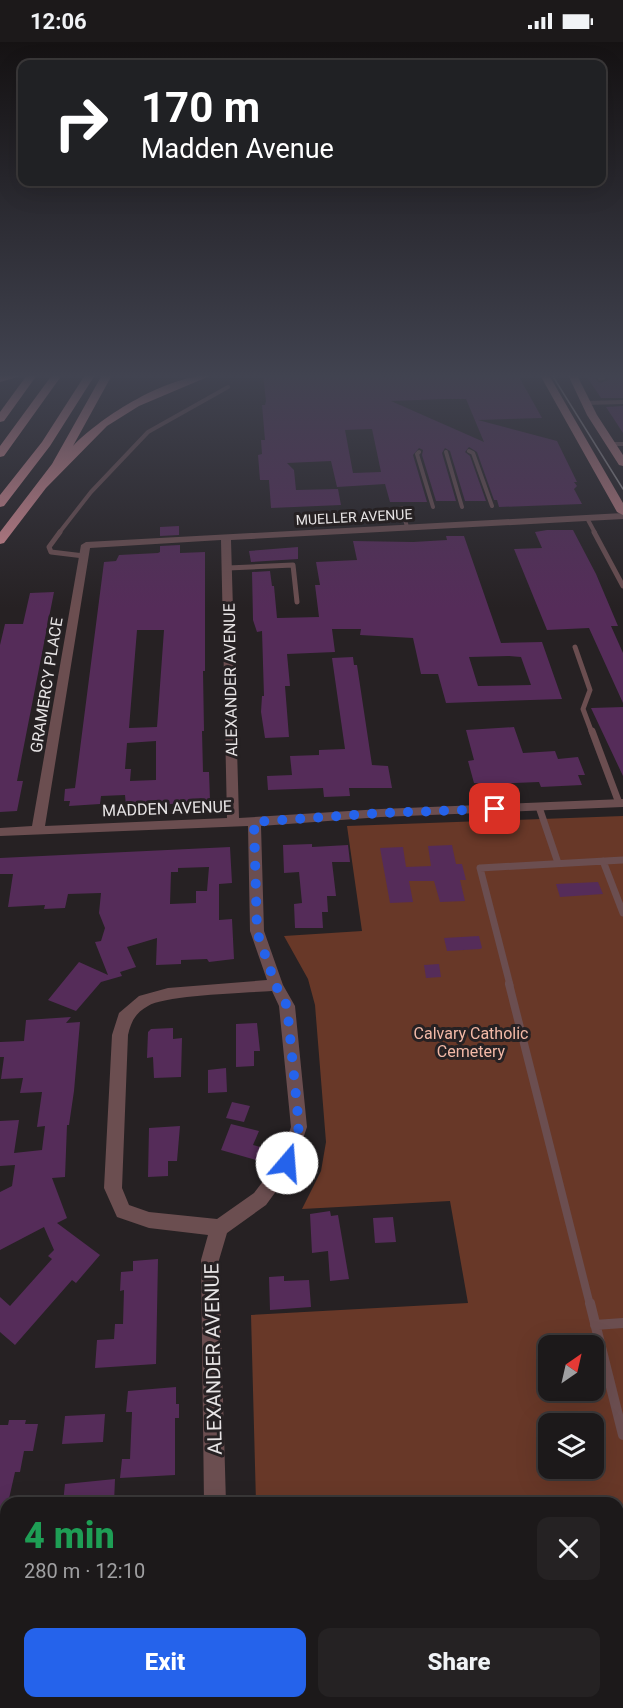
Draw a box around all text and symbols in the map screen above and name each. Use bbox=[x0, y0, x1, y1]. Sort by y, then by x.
text: 12:06 bbox=[30, 9, 87, 34]
text: 170 m bbox=[141, 83, 260, 132]
icon: right bbox=[42, 84, 120, 162]
text: Madden Avenue bbox=[141, 133, 334, 165]
street label: MUELLER AVENUE bbox=[295, 506, 413, 528]
street label: ALEXANDER AVENUE bbox=[220, 603, 241, 757]
street label: GRAMERCY PLACE bbox=[26, 616, 67, 754]
pin bbox=[469, 783, 520, 834]
icon: arrive bbox=[478, 792, 511, 825]
street label: MADDEN AVENUE bbox=[102, 797, 232, 820]
park label: Calvary Catholic Cemetery bbox=[414, 1024, 528, 1061]
position arrow bbox=[255, 1131, 319, 1195]
street label: ALEXANDER AVENUE bbox=[199, 1263, 227, 1455]
north arrow bbox=[538, 1335, 604, 1401]
map controls bbox=[538, 1335, 604, 1479]
button: layers bbox=[538, 1413, 604, 1479]
text: 4 min bbox=[24, 1515, 115, 1557]
button: close bbox=[537, 1517, 600, 1580]
text: 280 m · 12:10 bbox=[24, 1559, 145, 1583]
button: Exit bbox=[24, 1628, 306, 1697]
button: Share bbox=[318, 1628, 600, 1697]

